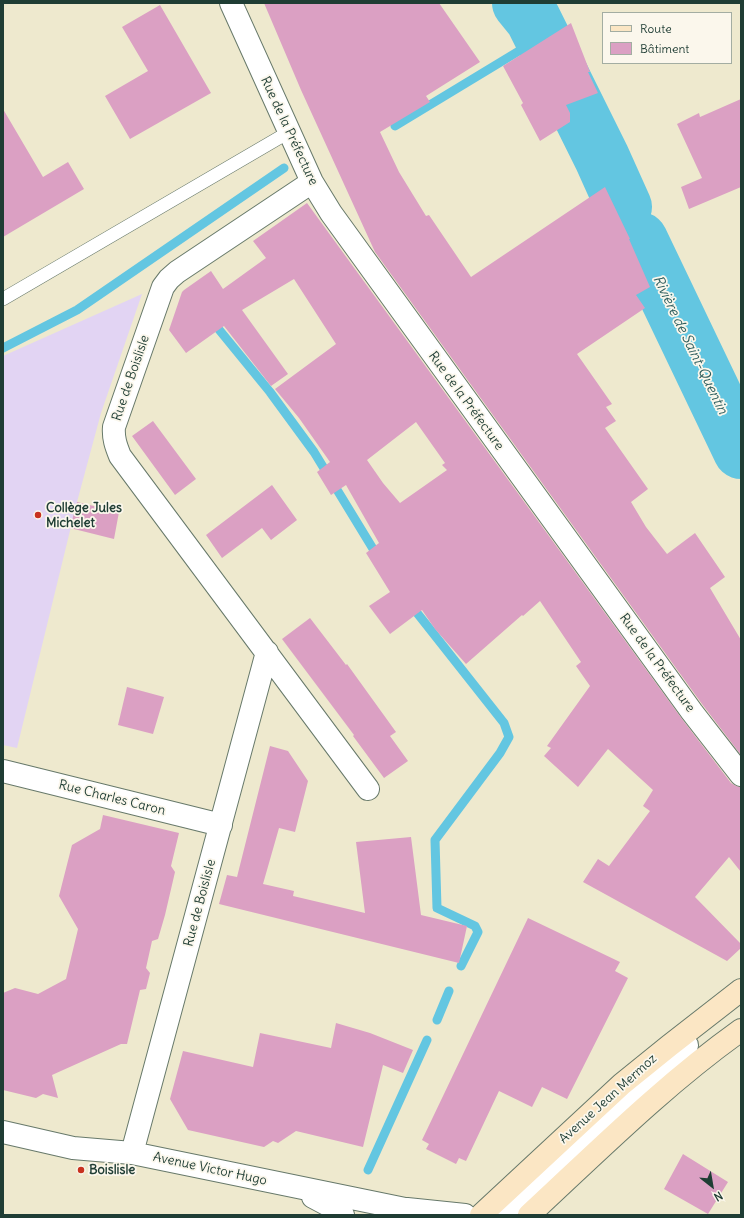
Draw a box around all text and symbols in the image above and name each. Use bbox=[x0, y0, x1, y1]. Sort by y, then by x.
legend bbox=[602, 12, 732, 64]
text: Route bbox=[640, 21, 672, 36]
text: Bâtiment bbox=[640, 41, 689, 56]
street label: Rue de la Préfecture bbox=[257, 74, 321, 188]
water label: Rivière de Saint-Quentin bbox=[649, 273, 731, 417]
street label: Rue de Boislisle bbox=[109, 333, 153, 423]
street label: Rue de la Préfecture bbox=[425, 349, 507, 453]
place label: Collège Jules Michelet bbox=[46, 500, 122, 531]
marker: Collège Jules Michelet bbox=[33, 510, 43, 520]
street label: Rue de la Préfecture bbox=[616, 611, 698, 715]
street label: Rue Charles Caron bbox=[57, 777, 167, 819]
street label: Rue de Boislisle bbox=[181, 858, 219, 948]
street label: Avenue Jean Mermoz bbox=[556, 1051, 660, 1147]
street label: Avenue Victor Hugo bbox=[152, 1149, 268, 1189]
place label: Boislisle bbox=[89, 1162, 135, 1178]
marker: Boislisle bbox=[76, 1165, 86, 1175]
north arrow bbox=[692, 1166, 732, 1206]
text: N bbox=[711, 1188, 725, 1204]

